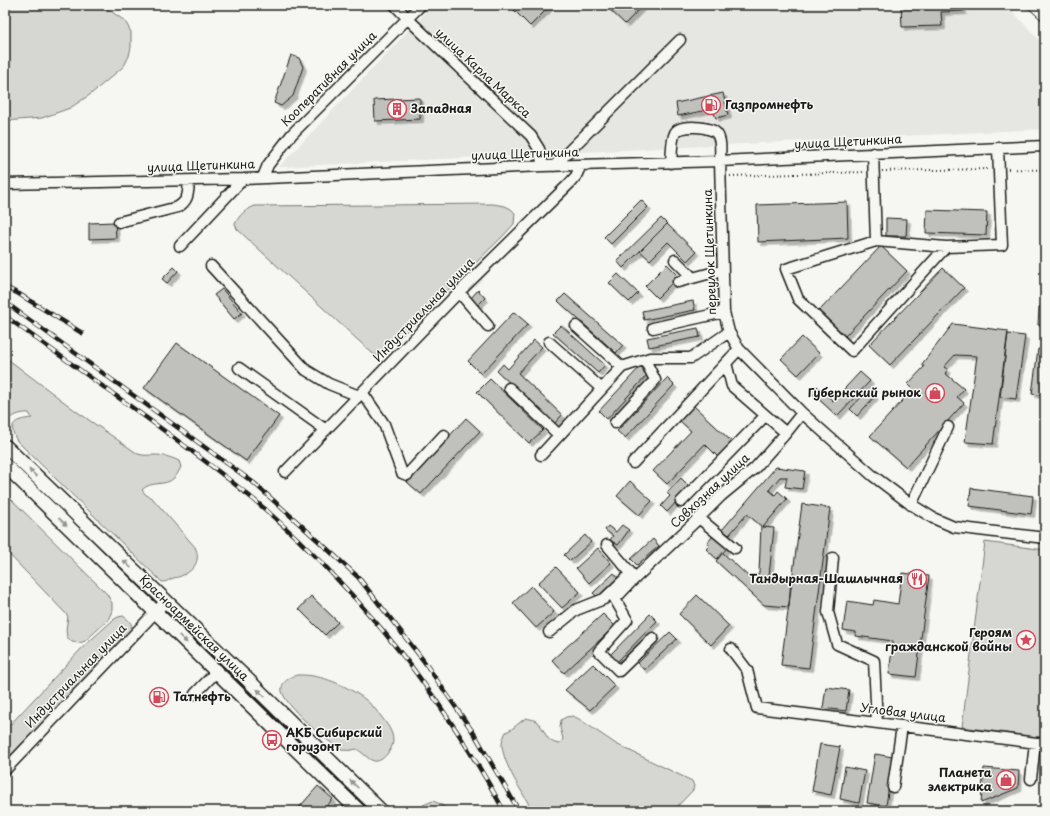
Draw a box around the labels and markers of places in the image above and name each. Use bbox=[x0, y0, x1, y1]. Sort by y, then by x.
fuel station icon: Газпромнефть bbox=[700, 94, 722, 116]
place label: Газпромнефть bbox=[725, 95, 813, 113]
building icon: Западная bbox=[386, 98, 408, 120]
place label: Западная bbox=[410, 99, 472, 117]
shop icon: Губернский рынок bbox=[924, 382, 946, 404]
place label: Губернский рынок bbox=[808, 383, 921, 401]
restaurant icon: Тандырная-Шашлычная bbox=[906, 568, 928, 590]
place label: Тандырная-Шашлычная bbox=[749, 569, 903, 587]
place label: Героям гражданской войны bbox=[885, 623, 1012, 655]
place icon: Героям гражданской войны bbox=[1015, 629, 1037, 651]
fuel station icon: Татнефть bbox=[148, 686, 170, 708]
place label: Татнефть bbox=[173, 687, 231, 705]
place label: АКБ Сибирский горизонт bbox=[285, 723, 382, 755]
bus stop icon: АКБ Сибирский горизонт bbox=[261, 729, 283, 751]
place label: Планета электрика bbox=[928, 763, 993, 795]
shop icon: Планета электрика bbox=[995, 769, 1017, 791]

